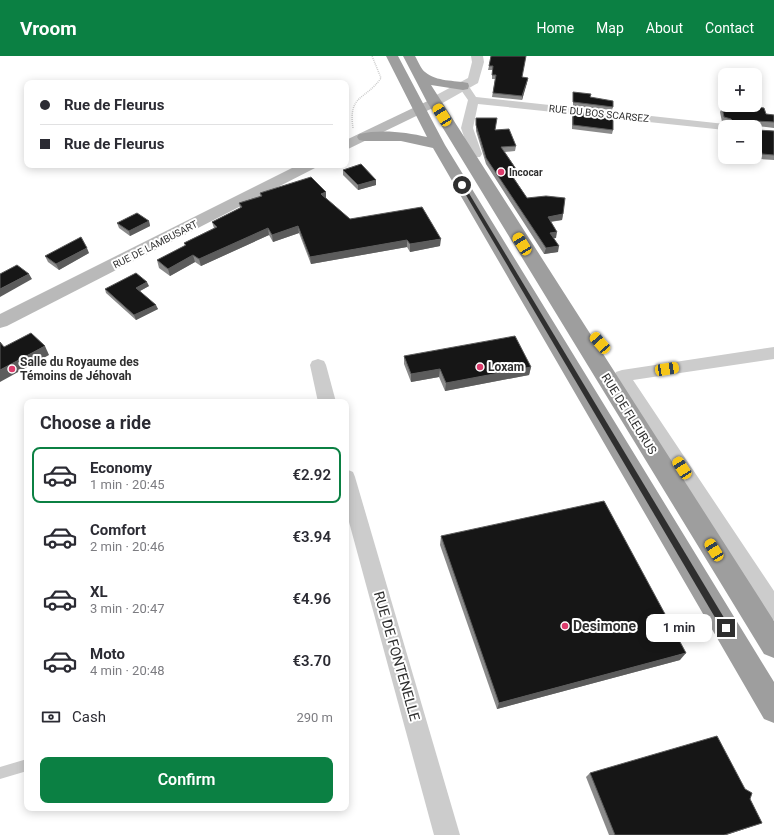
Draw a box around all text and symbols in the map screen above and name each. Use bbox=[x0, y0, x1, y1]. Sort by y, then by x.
text: Vroom bbox=[20, 17, 77, 40]
text: Home bbox=[536, 20, 574, 36]
text: Map bbox=[596, 20, 624, 36]
text: About bbox=[646, 20, 683, 36]
text: Contact bbox=[705, 20, 754, 36]
map controls bbox=[718, 68, 762, 164]
button: + bbox=[718, 68, 762, 112]
text: Rue de Fleurus bbox=[64, 96, 164, 114]
car bbox=[431, 102, 453, 128]
street label: RUE DU BOS SCARSEZ bbox=[548, 103, 650, 124]
button: − bbox=[718, 120, 762, 164]
text: Rue de Fleurus bbox=[64, 135, 164, 153]
marker: Incocar bbox=[496, 167, 506, 177]
place label: Incocar bbox=[509, 167, 543, 178]
route start bbox=[453, 176, 471, 194]
street label: RUE DE LAMBUSART bbox=[111, 218, 199, 270]
car bbox=[511, 231, 533, 257]
car bbox=[588, 330, 612, 356]
place label: Salle du Royaume des Témoins de Jéhovah bbox=[20, 355, 139, 383]
place label: Loxam bbox=[488, 360, 524, 374]
car bbox=[654, 361, 680, 377]
marker: Loxam bbox=[475, 362, 485, 372]
marker: Salle du Royaume des Témoins de Jéhovah bbox=[7, 364, 17, 374]
street label: RUE DE FLEURUS bbox=[599, 371, 659, 457]
text: Choose a ride bbox=[40, 412, 151, 433]
car bbox=[670, 455, 694, 481]
icon: car bbox=[42, 457, 78, 493]
text: Economy bbox=[90, 459, 152, 477]
text: €2.92 bbox=[292, 466, 331, 484]
text: 1 min · 20:45 bbox=[90, 477, 165, 492]
icon: car bbox=[42, 519, 78, 555]
text: Comfort bbox=[90, 521, 146, 539]
text: €3.94 bbox=[292, 528, 331, 546]
car bbox=[703, 537, 725, 563]
text: 2 min · 20:46 bbox=[90, 539, 165, 554]
icon: car bbox=[42, 581, 78, 617]
text: XL bbox=[90, 583, 108, 601]
street label: RUE DE FONTENELLE bbox=[371, 589, 423, 723]
text: €4.96 bbox=[292, 590, 331, 608]
text: 3 min · 20:47 bbox=[90, 601, 165, 616]
callout: 1 min bbox=[646, 614, 712, 642]
place label: Desimone bbox=[573, 618, 636, 634]
route end bbox=[717, 619, 735, 637]
text: 1 min bbox=[663, 620, 695, 635]
marker: Desimone bbox=[560, 621, 570, 631]
icon: car bbox=[42, 643, 78, 679]
text: Moto bbox=[90, 645, 125, 663]
text: €3.70 bbox=[292, 652, 331, 670]
text: 4 min · 20:48 bbox=[90, 663, 165, 678]
icon: cash bbox=[40, 706, 62, 728]
text: Cash bbox=[72, 708, 106, 726]
text: 290 m bbox=[296, 710, 333, 725]
button: Confirm bbox=[40, 757, 333, 803]

